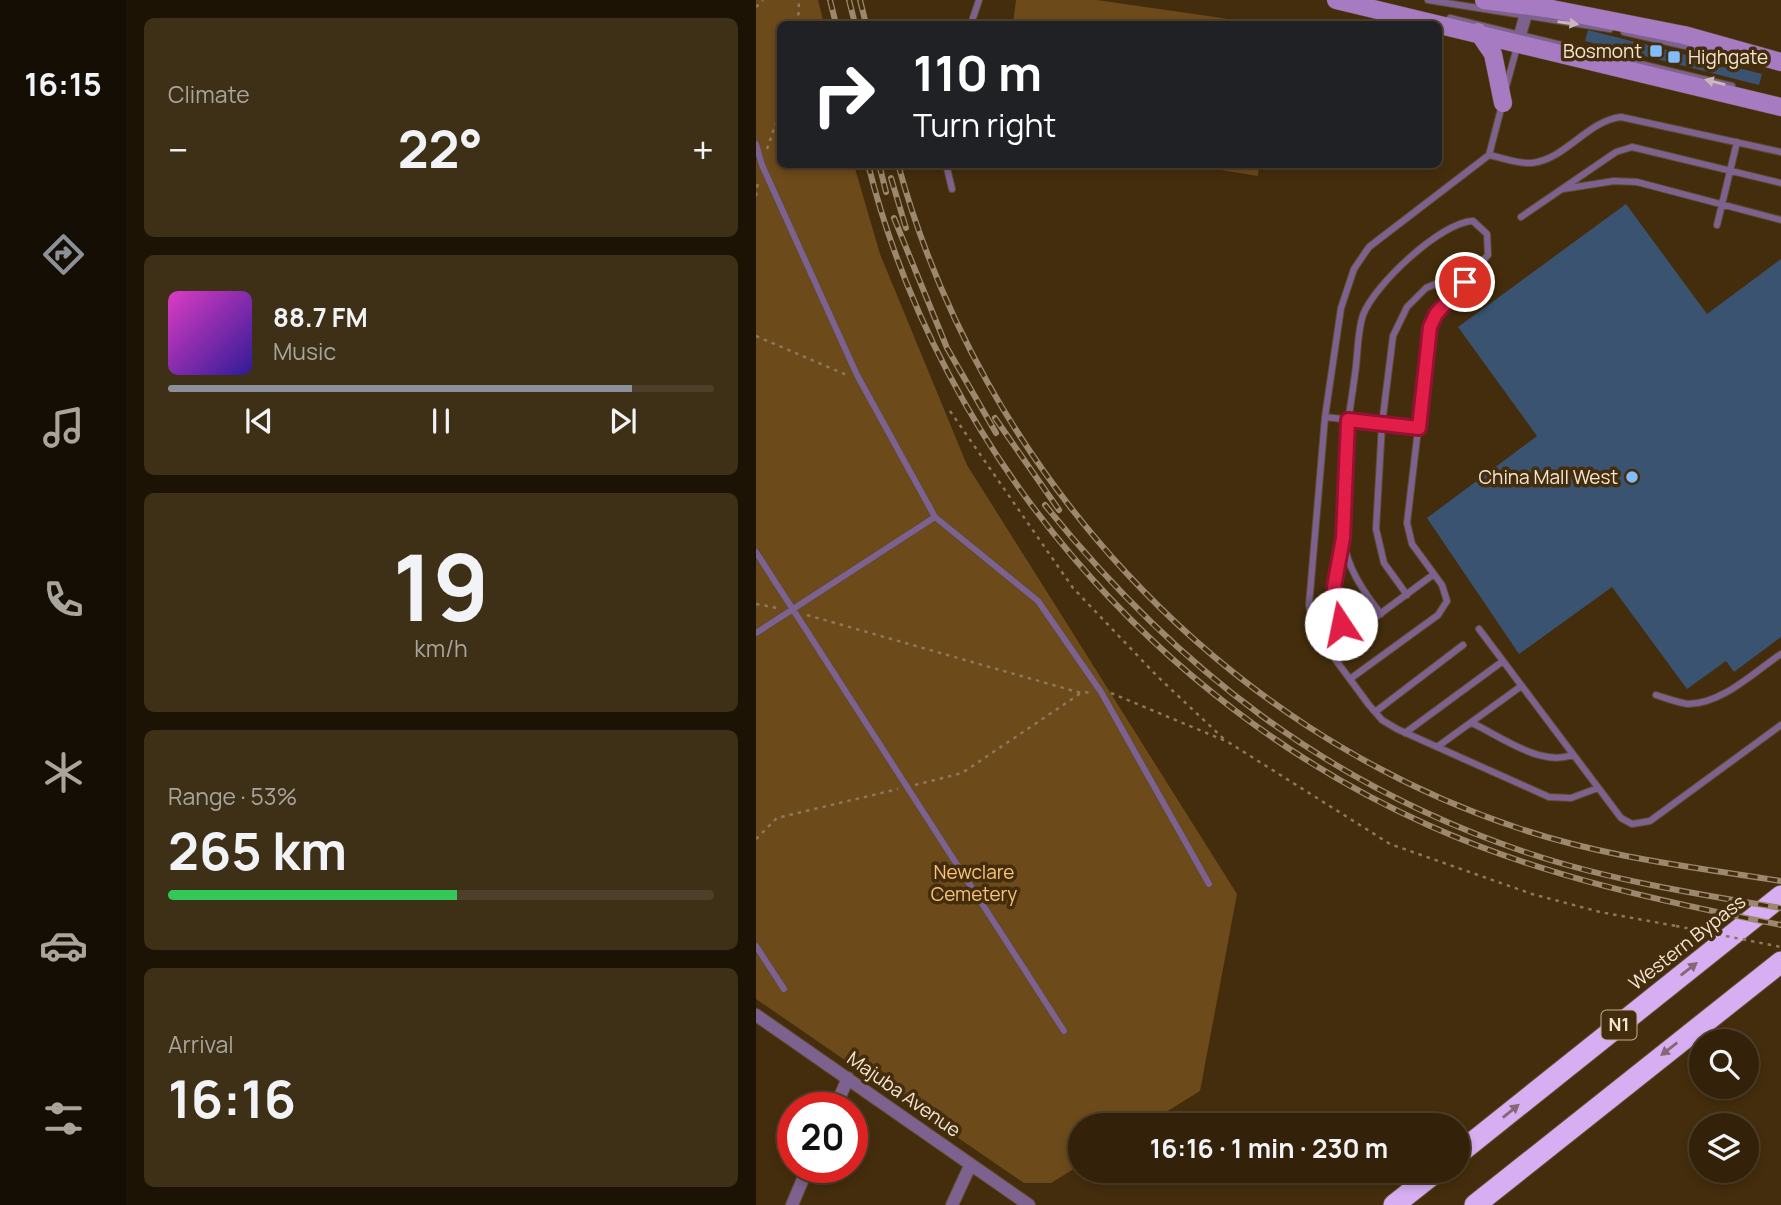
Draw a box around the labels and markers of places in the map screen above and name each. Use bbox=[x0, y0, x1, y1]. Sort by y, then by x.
place label: Bosmont bbox=[1563, 38, 1642, 64]
marker: Bosmont bbox=[1648, 43, 1664, 59]
place label: Highgate bbox=[1688, 44, 1768, 70]
marker: Highgate bbox=[1666, 49, 1682, 65]
pin bbox=[1435, 252, 1495, 312]
place label: China Mall West bbox=[1479, 464, 1618, 490]
marker: China Mall West bbox=[1624, 469, 1640, 485]

